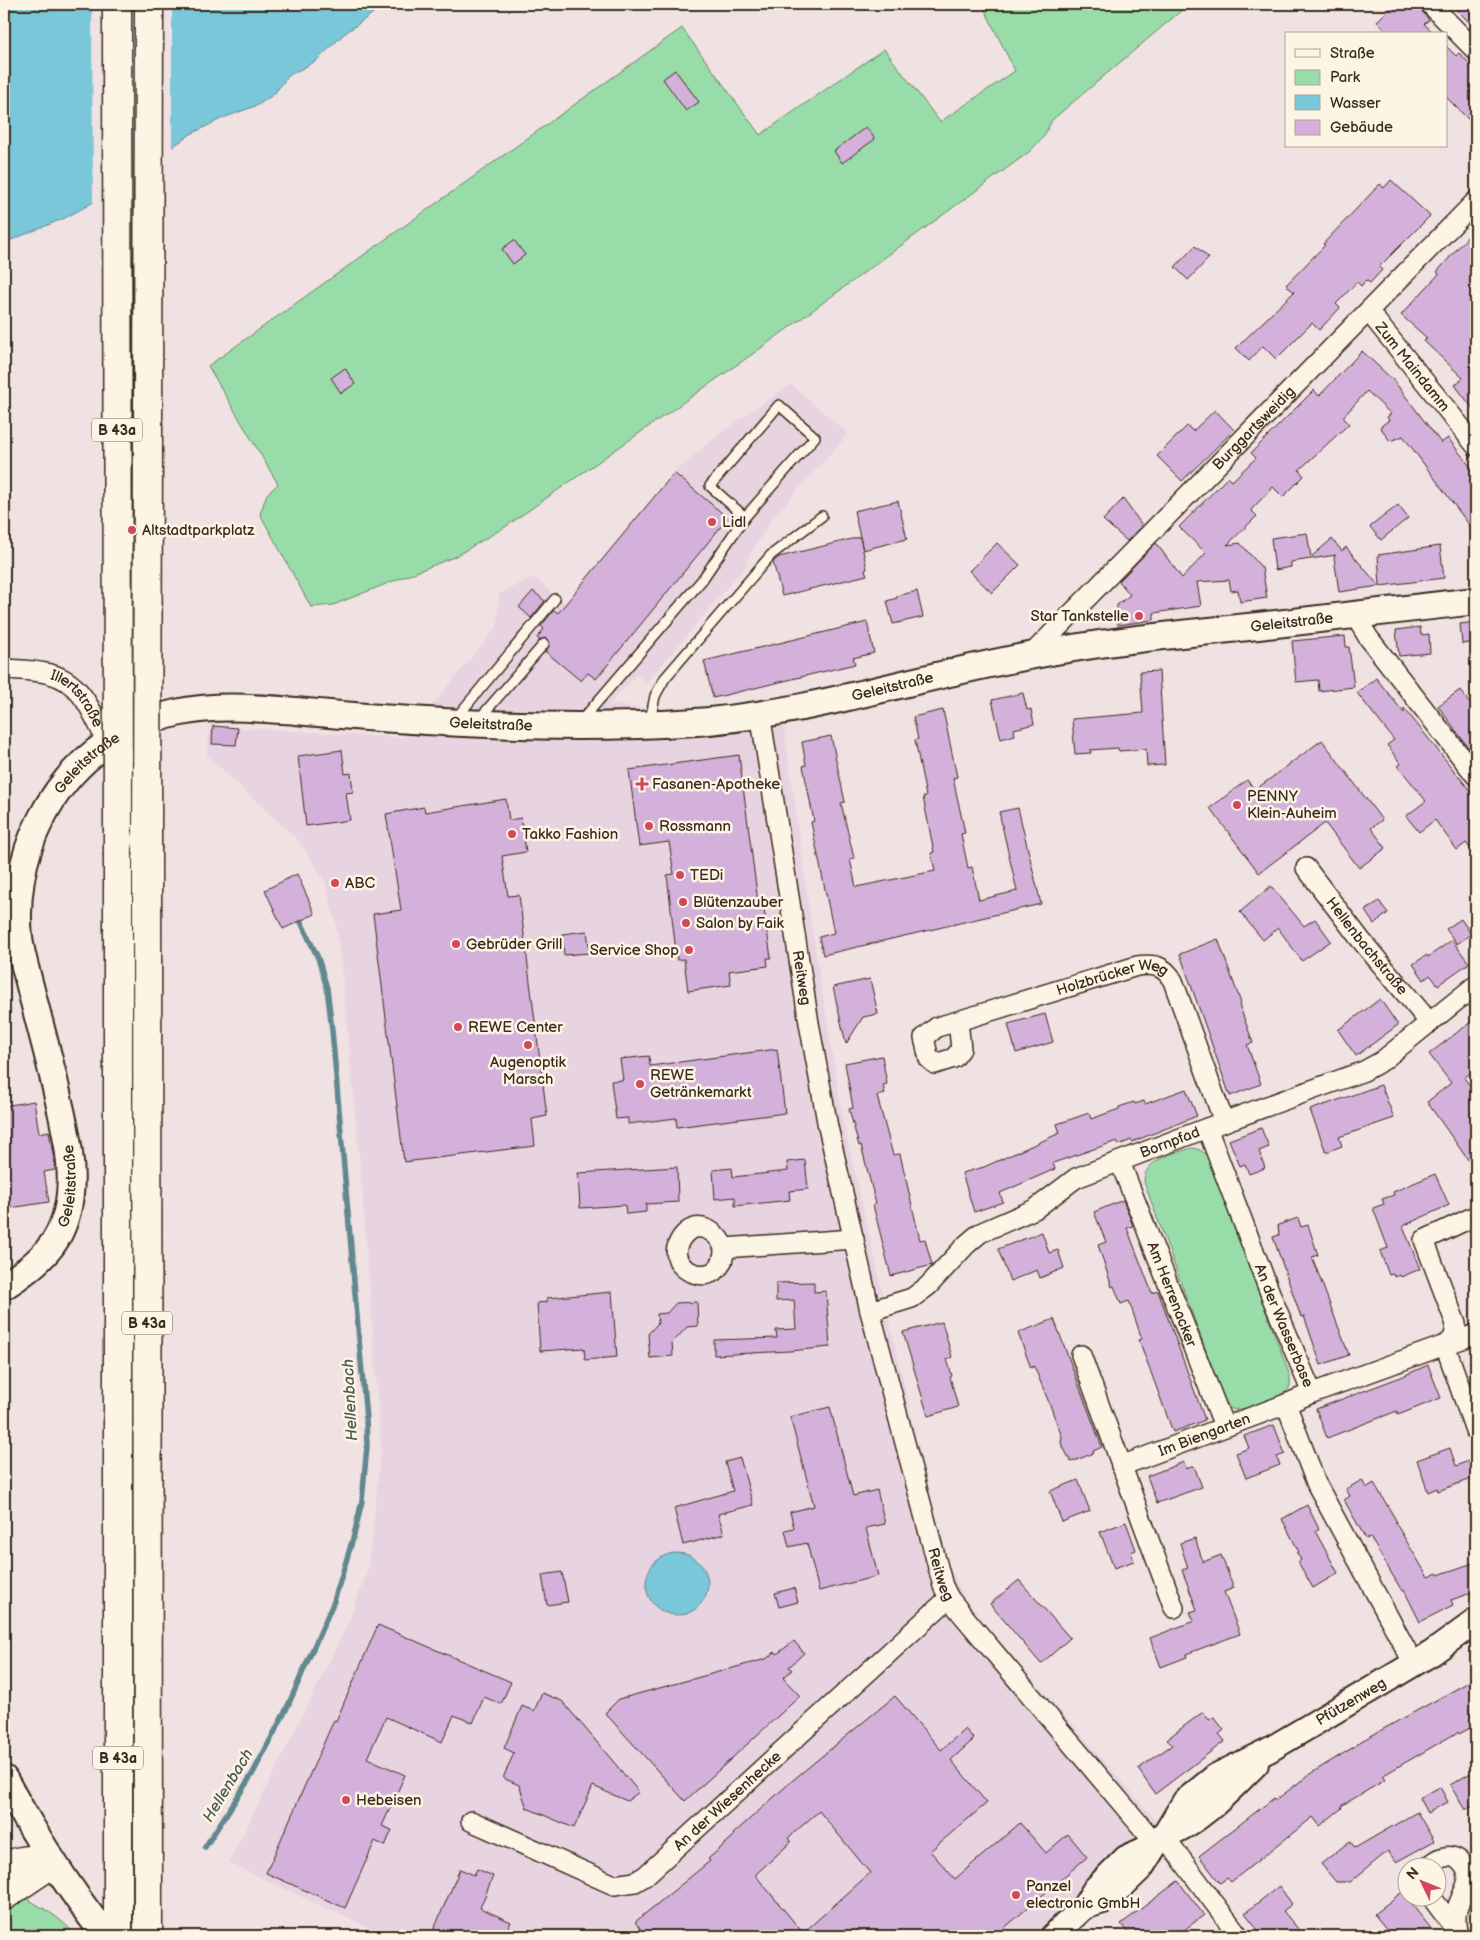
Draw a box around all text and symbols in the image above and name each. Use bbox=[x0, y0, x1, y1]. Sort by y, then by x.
legend bbox=[1285, 32, 1448, 148]
text: Straße bbox=[1330, 44, 1375, 63]
text: Park bbox=[1330, 68, 1361, 87]
text: Wasser bbox=[1330, 94, 1381, 113]
text: Gebäude bbox=[1330, 118, 1393, 137]
street label: Zum Maindamm bbox=[1370, 318, 1454, 416]
street label: Burggartsweidig bbox=[1209, 382, 1299, 474]
road number: B 43a bbox=[92, 418, 142, 442]
place label: Lidl bbox=[722, 513, 746, 532]
marker: Lidl bbox=[706, 516, 718, 528]
place label: Altstadtparkplatz bbox=[142, 521, 255, 540]
marker: Altstadtparkplatz bbox=[126, 524, 138, 536]
place label: Star Tankstelle bbox=[1031, 607, 1129, 626]
street label: Geleitstraße bbox=[1249, 608, 1334, 637]
marker: Star Tankstelle bbox=[1133, 610, 1145, 622]
street label: Illertstraße bbox=[48, 666, 107, 730]
street label: Geleitstraße bbox=[850, 668, 935, 706]
street label: Geleitstraße bbox=[449, 713, 533, 736]
street label: Geleitstraße bbox=[50, 728, 124, 798]
place label: Fasanen-Apotheke bbox=[652, 775, 780, 794]
marker: Fasanen-Apotheke bbox=[636, 778, 648, 790]
place label: PENNY Klein-Auheim bbox=[1247, 787, 1337, 823]
marker: PENNY Klein-Auheim bbox=[1231, 799, 1243, 811]
place label: Rossmann bbox=[659, 817, 731, 836]
marker: Rossmann bbox=[643, 820, 655, 832]
place label: Takko Fashion bbox=[522, 825, 618, 844]
marker: Takko Fashion bbox=[506, 828, 518, 840]
place label: TEDi bbox=[690, 866, 723, 885]
marker: TEDi bbox=[674, 869, 686, 881]
place label: ABC bbox=[345, 874, 375, 893]
marker: ABC bbox=[329, 877, 341, 889]
place label: Blütenzauber bbox=[693, 893, 784, 912]
street label: Hellenbachstraße bbox=[1322, 894, 1412, 999]
marker: Blütenzauber bbox=[677, 896, 689, 908]
place label: Salon by Faik bbox=[696, 914, 784, 933]
marker: Salon by Faik bbox=[680, 917, 692, 929]
place label: Gebrüder Grill bbox=[466, 935, 562, 954]
marker: Gebrüder Grill bbox=[450, 938, 462, 950]
place label: Service Shop bbox=[590, 941, 679, 960]
marker: Service Shop bbox=[683, 944, 695, 956]
street label: Reitweg bbox=[788, 949, 815, 1007]
street label: Holzbrücker Weg bbox=[1054, 956, 1172, 1000]
place label: REWE Center bbox=[468, 1018, 563, 1037]
marker: REWE Center bbox=[452, 1021, 464, 1033]
marker: Augenoptik Marsch bbox=[522, 1039, 534, 1051]
place label: Augenoptik Marsch bbox=[490, 1053, 567, 1089]
place label: REWE Getränkemarkt bbox=[650, 1066, 752, 1102]
marker: REWE Getränkemarkt bbox=[634, 1078, 646, 1090]
street label: Bornpfad bbox=[1137, 1123, 1202, 1163]
street label: Geleitstraße bbox=[54, 1143, 81, 1230]
street label: Am Herrenacker bbox=[1142, 1239, 1201, 1350]
street label: An der Wasserbase bbox=[1250, 1261, 1318, 1390]
road number: B 43a bbox=[122, 1312, 172, 1335]
water label: Hellenbach bbox=[339, 1358, 362, 1441]
street label: Im Biengarten bbox=[1156, 1409, 1253, 1461]
street label: Reitweg bbox=[923, 1546, 958, 1605]
street label: Pfützenweg bbox=[1313, 1674, 1390, 1730]
road number: B 43a bbox=[93, 1746, 143, 1770]
water label: Hellenbach bbox=[199, 1746, 258, 1826]
street label: An der Wiesenhecke bbox=[670, 1747, 786, 1855]
place label: Hebeisen bbox=[356, 1791, 422, 1810]
marker: Hebeisen bbox=[340, 1794, 352, 1806]
north arrow bbox=[1398, 1858, 1448, 1908]
text: N bbox=[1403, 1864, 1423, 1883]
place label: Panzel electronic GmbH bbox=[1026, 1877, 1140, 1913]
marker: Panzel electronic GmbH bbox=[1010, 1889, 1022, 1901]

